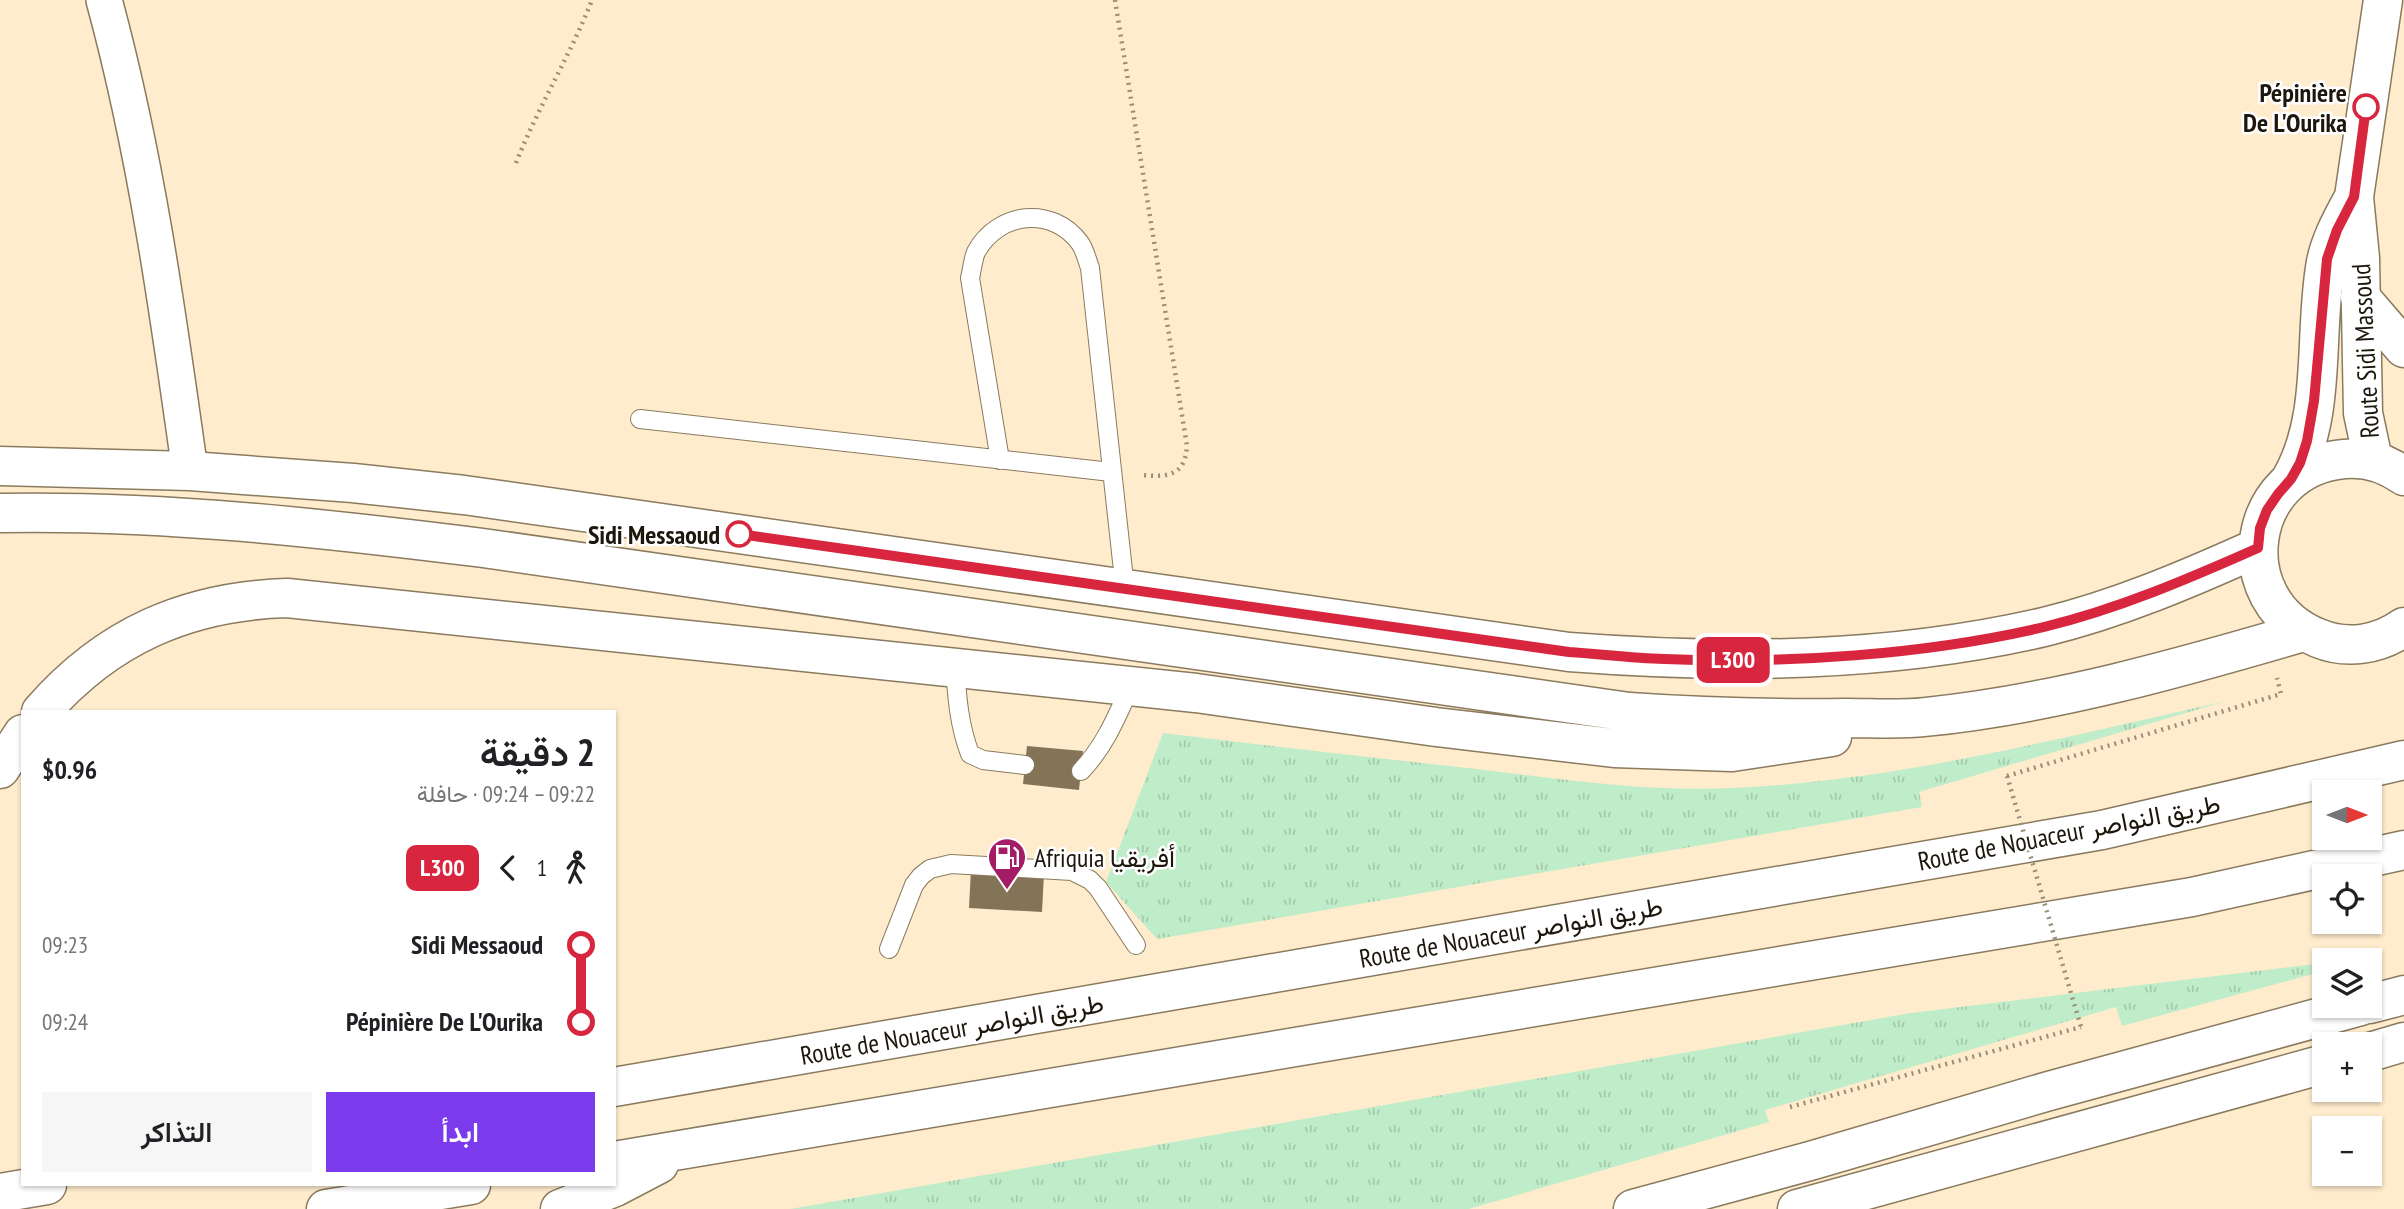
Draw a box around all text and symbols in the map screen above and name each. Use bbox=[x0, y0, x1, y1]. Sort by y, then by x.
place label: Pépinière De L'Ourika bbox=[2243, 76, 2347, 139]
marker: Pépinière De L'Ourika bbox=[2353, 94, 2379, 120]
street label: Route Sidi Massoud bbox=[2344, 263, 2386, 439]
place label: Sidi Messaoud bbox=[588, 518, 720, 551]
marker: Sidi Messaoud bbox=[726, 521, 752, 547]
line badge: L300 bbox=[1684, 637, 1782, 683]
text: L300 bbox=[1711, 644, 1755, 675]
text: 2 دقيقة bbox=[480, 727, 595, 776]
text: $0.96 bbox=[42, 753, 97, 786]
text: 09:22 – 09:24 · حافلة bbox=[417, 779, 595, 808]
north arrow bbox=[2312, 780, 2382, 850]
map controls bbox=[2312, 780, 2382, 1186]
street label: Route de Nouaceur طريق النواصر bbox=[1915, 786, 2223, 878]
fuel station icon: Afriquia أفريقيا bbox=[986, 836, 1028, 891]
place label: Afriquia أفريقيا bbox=[1034, 841, 1175, 874]
icon: back bbox=[489, 849, 527, 887]
icon: walk bbox=[557, 849, 595, 887]
text: L300 bbox=[420, 852, 465, 883]
text: 1 bbox=[537, 853, 547, 882]
button: locate bbox=[2312, 864, 2382, 934]
street label: Route de Nouaceur طريق النواصر bbox=[1357, 889, 1665, 975]
text: Sidi Messaoud bbox=[411, 928, 543, 961]
text: 09:23 bbox=[42, 930, 88, 959]
button: layers bbox=[2312, 948, 2382, 1018]
street label: Route de Nouaceur طريق النواصر bbox=[798, 986, 1106, 1072]
text: Pépinière De L'Ourika bbox=[346, 1005, 543, 1038]
text: 09:24 bbox=[42, 1007, 88, 1036]
button: + bbox=[2312, 1032, 2382, 1102]
button: التذاكر bbox=[42, 1092, 312, 1172]
button: ابدأ bbox=[326, 1092, 595, 1172]
button: − bbox=[2312, 1116, 2382, 1186]

